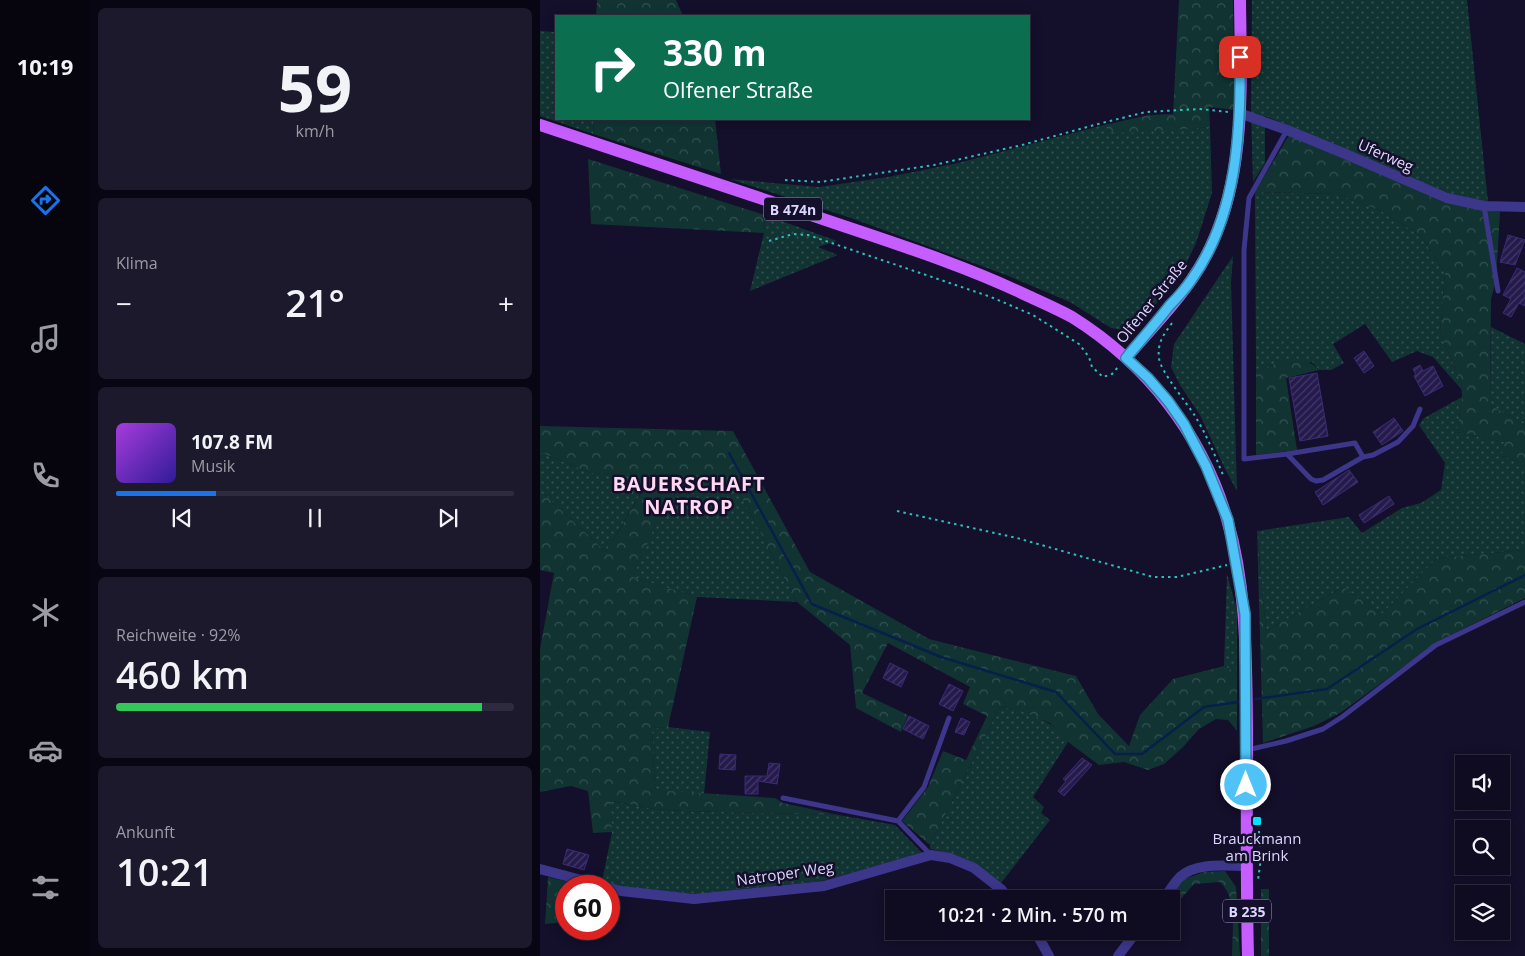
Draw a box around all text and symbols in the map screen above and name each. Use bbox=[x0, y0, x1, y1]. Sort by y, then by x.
text: 330 m bbox=[663, 29, 767, 76]
icon: right bbox=[580, 35, 645, 100]
pin bbox=[1219, 36, 1261, 78]
text: 59 bbox=[278, 43, 352, 131]
icon: arrive bbox=[1226, 43, 1254, 71]
text: 10:19 bbox=[17, 51, 73, 81]
text: Olfener Straße bbox=[663, 74, 813, 104]
text: km/h bbox=[296, 120, 334, 142]
street label: Uferweg bbox=[1355, 134, 1417, 176]
icon: directions bbox=[28, 183, 63, 218]
road number: B 474n bbox=[764, 198, 822, 220]
text: Klima bbox=[116, 252, 158, 274]
street label: Olfener Straße bbox=[1111, 255, 1191, 347]
text: 21° bbox=[285, 276, 345, 328]
text: − bbox=[116, 284, 132, 322]
text: + bbox=[498, 284, 514, 322]
icon: music bbox=[28, 321, 63, 356]
text: 107.8 FM bbox=[191, 429, 273, 455]
text: Musik bbox=[191, 455, 235, 477]
icon: phone bbox=[28, 458, 63, 493]
district label: BAUERSCHAFT NATROP bbox=[612, 470, 766, 520]
icon: previous bbox=[168, 504, 196, 532]
icon: pause bbox=[301, 504, 329, 532]
icon: next bbox=[434, 504, 462, 532]
icon: climate bbox=[28, 595, 63, 630]
text: Reichweite · 92% bbox=[116, 624, 241, 646]
text: 460 km bbox=[116, 648, 249, 700]
icon: car bbox=[28, 733, 63, 768]
map controls bbox=[1455, 755, 1510, 940]
button: sound bbox=[1455, 755, 1510, 810]
position arrow bbox=[1219, 758, 1271, 810]
marker: Brauckmann am Brink bbox=[1251, 815, 1263, 827]
button: search bbox=[1455, 820, 1510, 875]
text: Ankunft bbox=[116, 821, 175, 843]
place label: Brauckmann am Brink bbox=[1212, 828, 1302, 865]
text: 10:21 bbox=[116, 845, 213, 897]
street label: Natroper Weg bbox=[735, 856, 835, 890]
icon: filters bbox=[28, 870, 63, 905]
speed limit sign: 60 bbox=[555, 875, 620, 940]
button: layers bbox=[1455, 885, 1510, 940]
road number: B 235 bbox=[1223, 899, 1271, 922]
text: 10:21 · 2 Min. · 570 m bbox=[937, 902, 1128, 928]

